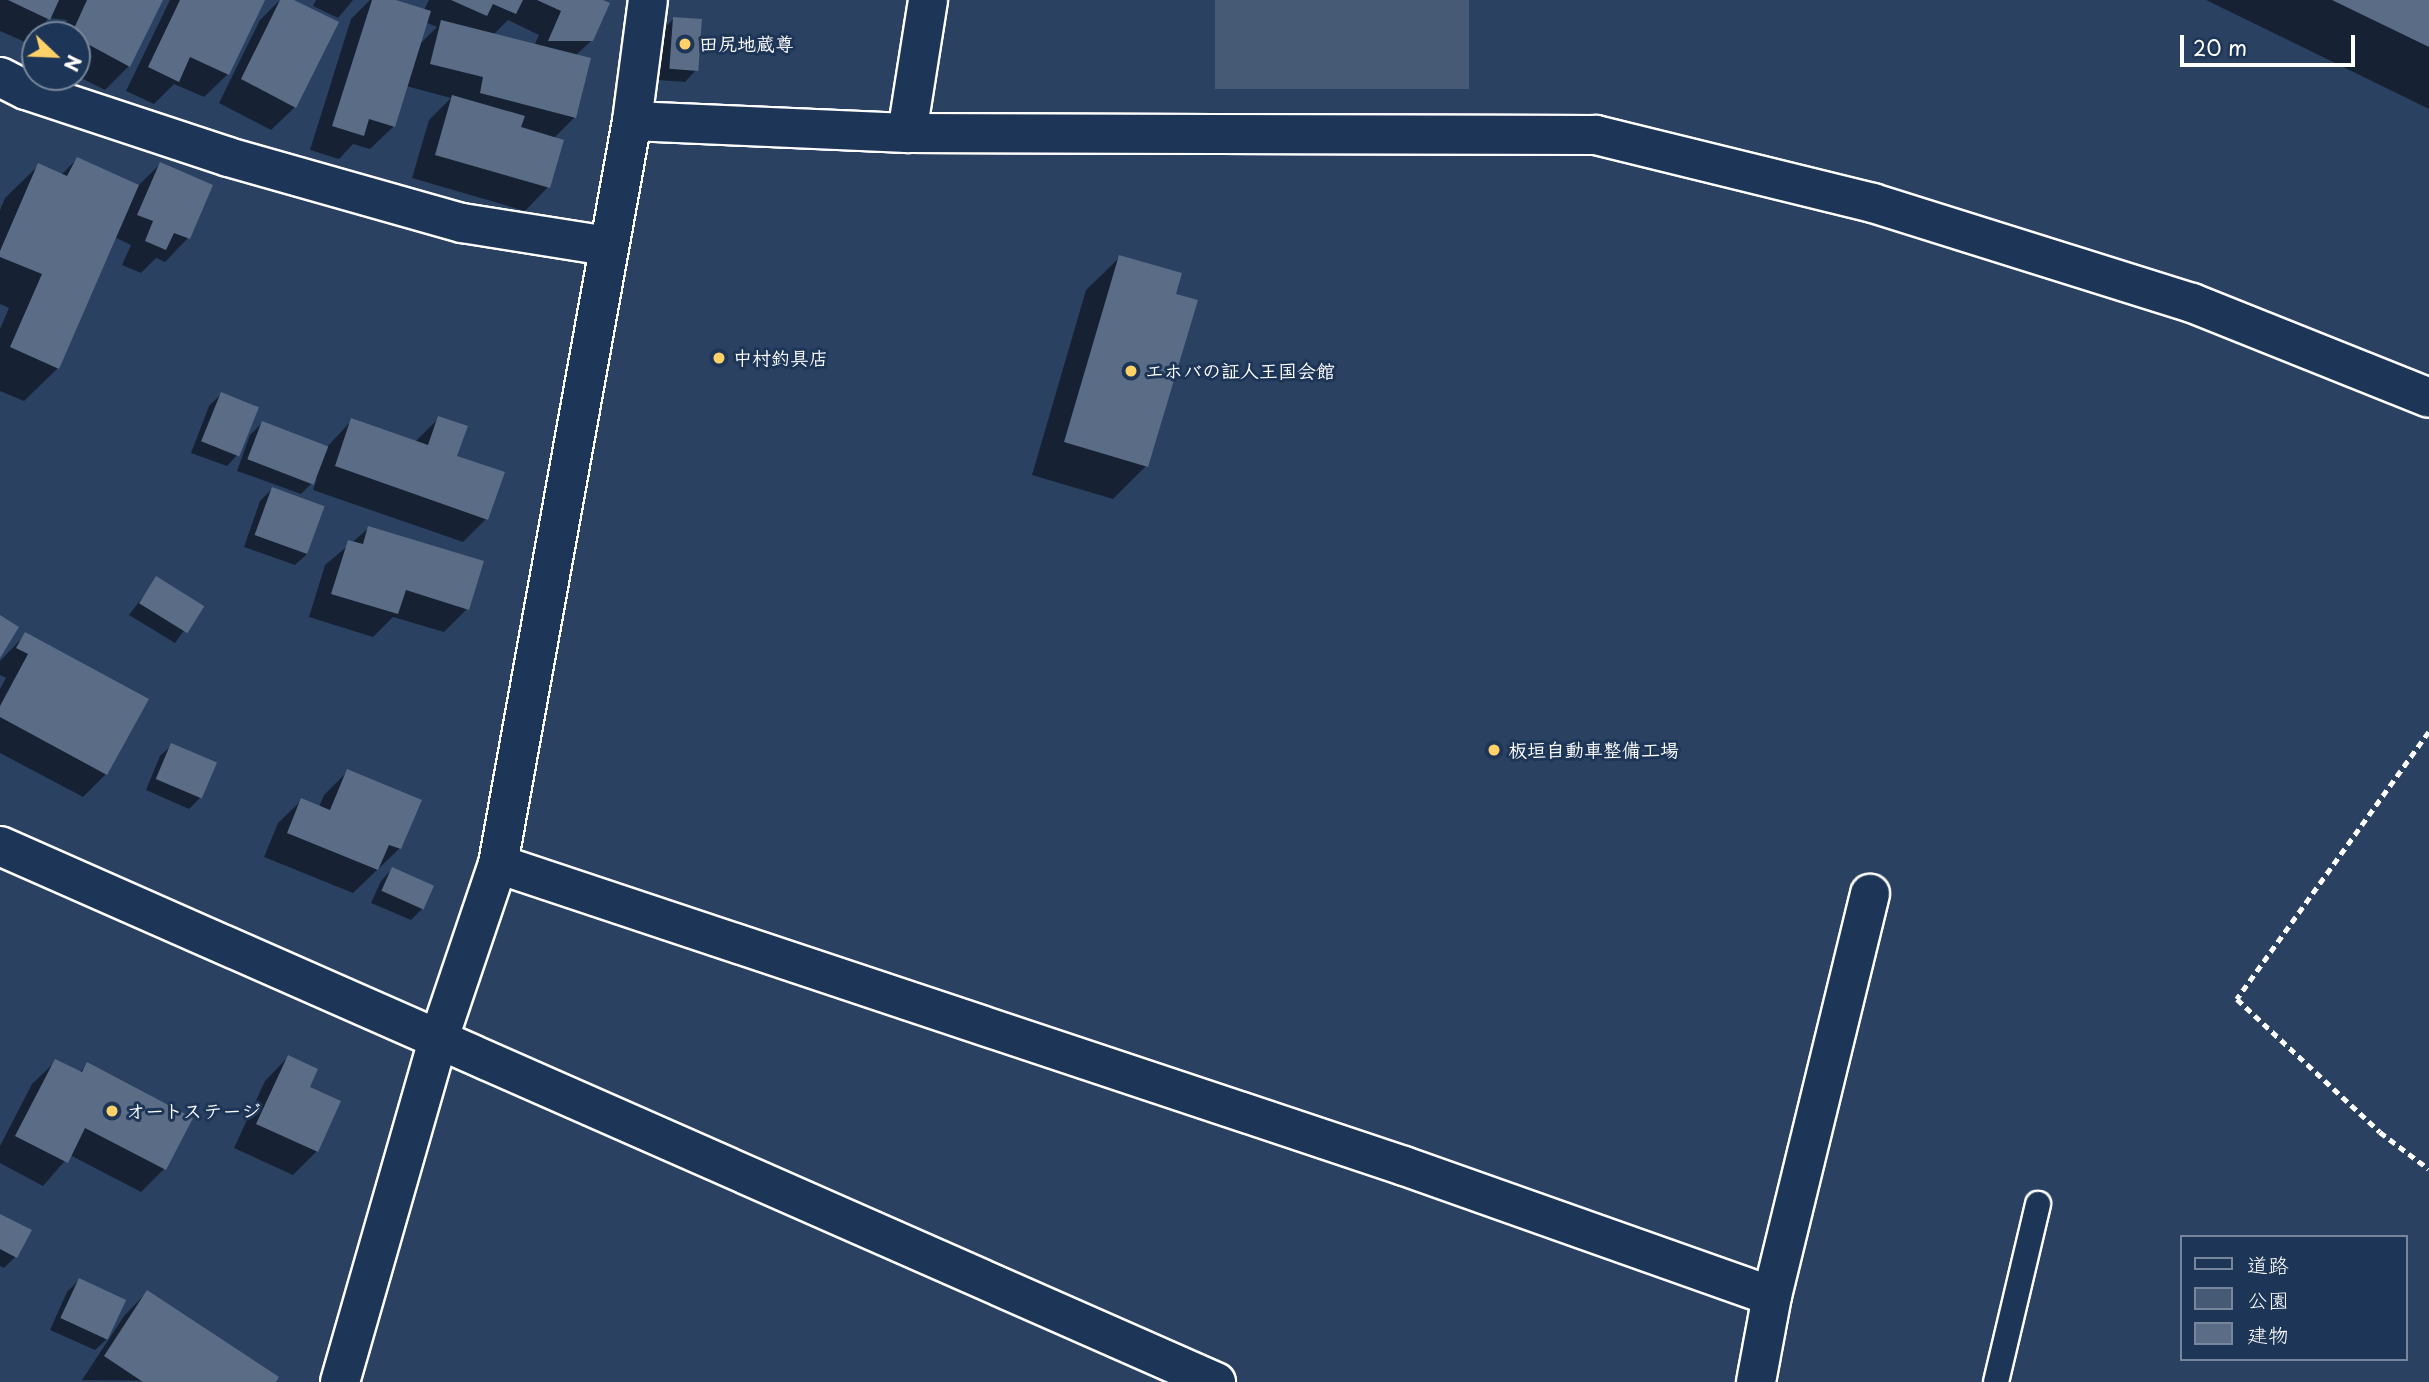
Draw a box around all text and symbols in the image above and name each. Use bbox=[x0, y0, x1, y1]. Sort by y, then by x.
north arrow bbox=[21, 21, 91, 91]
scale bar bbox=[2184, 21, 2359, 65]
text: 20 m bbox=[2193, 31, 2247, 63]
place label: 田尻地蔵尊 bbox=[699, 33, 794, 55]
marker: 田尻地蔵尊 bbox=[677, 36, 693, 52]
text: N bbox=[58, 51, 89, 76]
place label: 中村釣具店 bbox=[733, 347, 828, 369]
marker: 中村釣具店 bbox=[711, 350, 727, 366]
place label: エホバの証人王国会館 bbox=[1145, 360, 1335, 382]
marker: エホバの証人王国会館 bbox=[1123, 363, 1139, 379]
place label: 板垣自動車整備工場 bbox=[1508, 739, 1679, 761]
marker: 板垣自動車整備工場 bbox=[1486, 742, 1502, 758]
place label: オートステージ bbox=[126, 1100, 259, 1122]
marker: オートステージ bbox=[104, 1103, 120, 1119]
legend bbox=[2180, 1235, 2408, 1361]
text: 道路 bbox=[2247, 1248, 2289, 1280]
text: 公園 bbox=[2247, 1283, 2289, 1315]
text: 建物 bbox=[2247, 1318, 2289, 1350]

